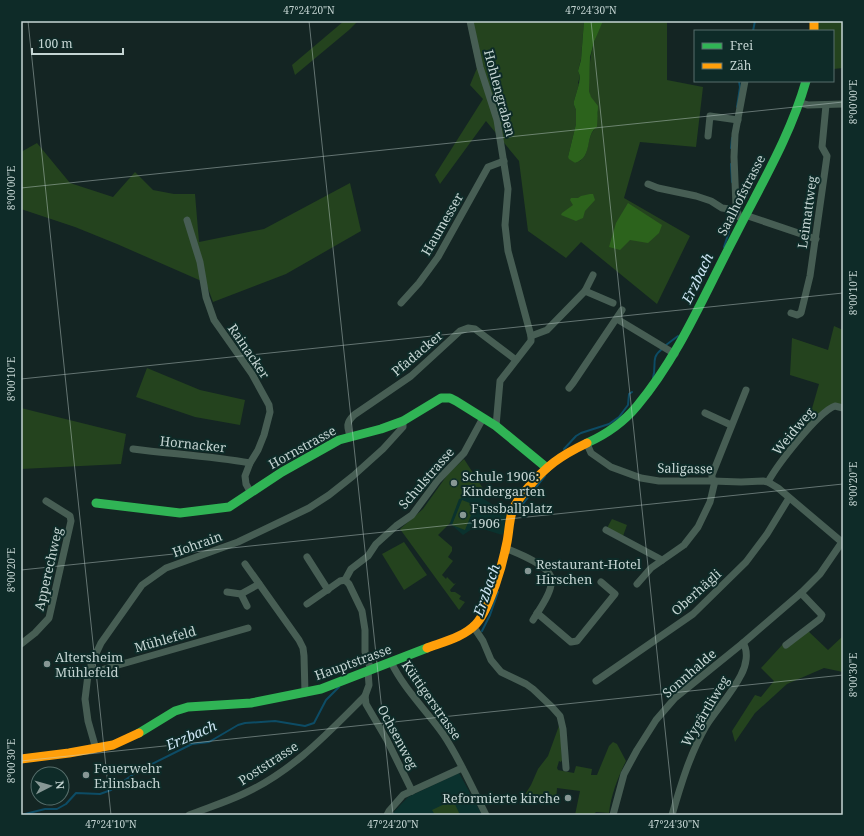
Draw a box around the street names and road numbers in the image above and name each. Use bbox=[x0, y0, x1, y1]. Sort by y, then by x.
street label: Hohlengraben bbox=[480, 48, 520, 139]
street label: Saalhofstrasse bbox=[713, 151, 769, 239]
street label: Leimattweg bbox=[793, 175, 821, 249]
street label: Haumesser bbox=[417, 189, 467, 259]
street label: Rainacker bbox=[224, 320, 274, 382]
street label: Pfadacker bbox=[387, 326, 447, 380]
street label: Weidweg bbox=[768, 403, 818, 459]
street label: Hornstrasse bbox=[265, 421, 339, 473]
street label: Hornacker bbox=[159, 432, 227, 456]
street label: Schulstrasse bbox=[394, 443, 458, 513]
street label: Saligasse bbox=[657, 459, 713, 477]
street label: Apperechweg bbox=[30, 526, 66, 612]
street label: Hohrain bbox=[170, 526, 225, 561]
street label: Oberhägli bbox=[667, 565, 725, 619]
street label: Mühlefeld bbox=[132, 622, 198, 656]
street label: Hauptstrasse bbox=[312, 640, 394, 684]
street label: Sonnhalde bbox=[658, 645, 720, 701]
street label: Küttigerstrasse bbox=[398, 657, 466, 743]
street label: Wygärtliweg bbox=[677, 672, 733, 750]
street label: Ochsenweg bbox=[373, 702, 423, 772]
street label: Poststrasse bbox=[235, 737, 301, 789]

